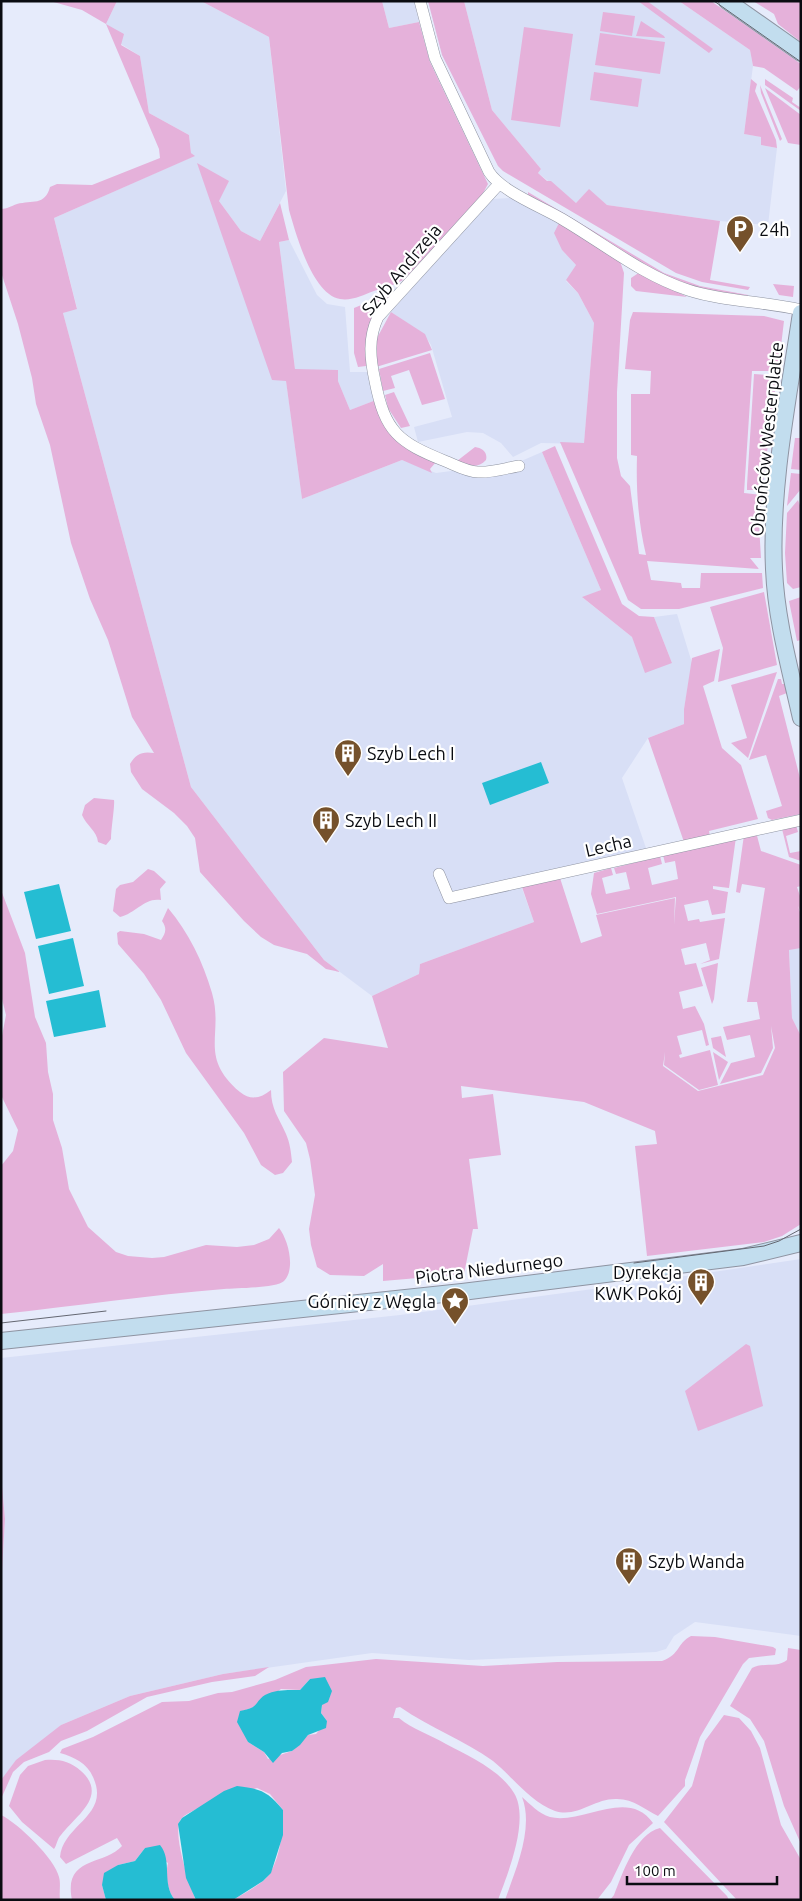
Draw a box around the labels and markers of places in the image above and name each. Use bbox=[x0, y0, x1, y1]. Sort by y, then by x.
parking icon: 24h bbox=[725, 214, 755, 253]
place label: 24h bbox=[759, 219, 790, 239]
building icon: Szyb Lech I bbox=[333, 738, 363, 777]
place label: Szyb Lech I bbox=[367, 743, 455, 763]
building icon: Szyb Lech II bbox=[311, 805, 341, 844]
place label: Szyb Lech II bbox=[345, 810, 437, 830]
place label: Dyrekcja KWK Pokój bbox=[594, 1262, 682, 1303]
building icon: Dyrekcja KWK Pokój bbox=[686, 1267, 716, 1306]
place icon: Górnicy z Węgla bbox=[440, 1286, 470, 1325]
place label: Górnicy z Węgla bbox=[308, 1291, 436, 1311]
building icon: Szyb Wanda bbox=[614, 1546, 644, 1585]
place label: Szyb Wanda bbox=[648, 1551, 745, 1571]

